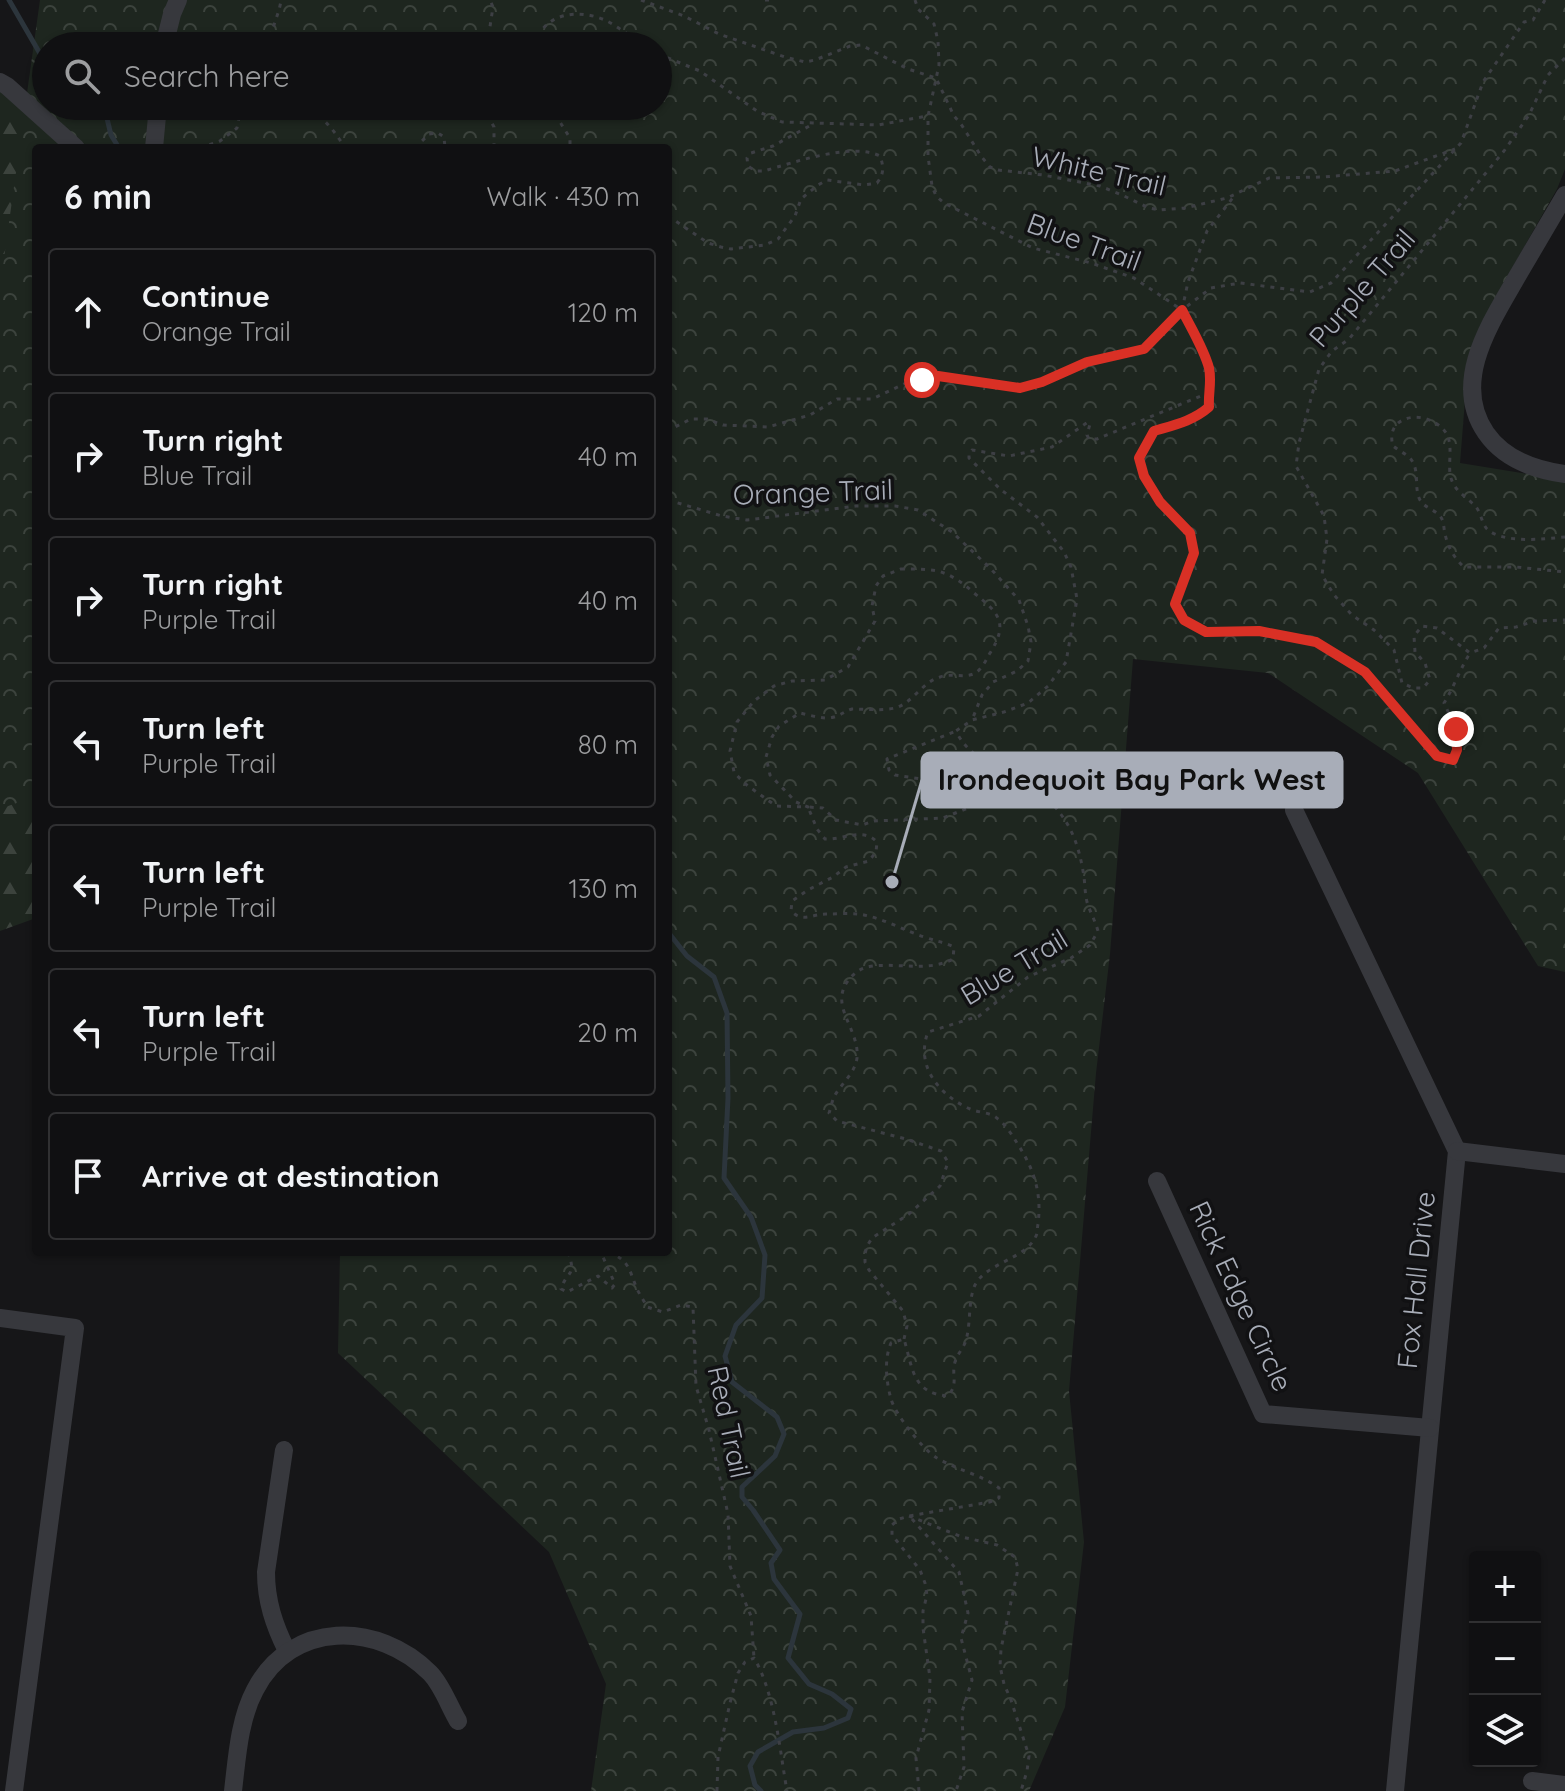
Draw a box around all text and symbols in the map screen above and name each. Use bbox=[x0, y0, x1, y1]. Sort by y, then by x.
search box bbox=[32, 32, 672, 120]
icon: search bbox=[60, 54, 104, 98]
text: Search here bbox=[124, 57, 290, 95]
street label: White Trail bbox=[1029, 138, 1170, 203]
text: 6 min bbox=[64, 175, 152, 218]
text: Walk · 430 m bbox=[487, 180, 640, 213]
street label: Blue Trail bbox=[1022, 205, 1146, 278]
street label: Purple Trail bbox=[1301, 221, 1422, 354]
text: Continue bbox=[142, 277, 270, 315]
icon: ahead bbox=[66, 290, 110, 334]
text: 120 m bbox=[568, 296, 638, 329]
text: Orange Trail bbox=[142, 315, 291, 348]
route start bbox=[904, 362, 940, 398]
text: Turn right bbox=[142, 421, 283, 459]
icon: right bbox=[66, 434, 110, 478]
text: 40 m bbox=[578, 440, 638, 473]
text: Blue Trail bbox=[142, 459, 252, 492]
street label: Orange Trail bbox=[732, 471, 894, 512]
text: Turn right bbox=[142, 565, 283, 603]
icon: right bbox=[66, 578, 110, 622]
text: 40 m bbox=[578, 584, 638, 617]
text: Purple Trail bbox=[142, 603, 277, 636]
text: Turn left bbox=[142, 709, 265, 747]
route end bbox=[1438, 711, 1474, 747]
icon: left bbox=[66, 722, 110, 766]
text: 80 m bbox=[578, 728, 638, 761]
text: Purple Trail bbox=[142, 747, 277, 780]
callout: Irondequoit Bay Park West bbox=[922, 753, 1342, 807]
text: Irondequoit Bay Park West bbox=[938, 760, 1326, 798]
text: Turn left bbox=[142, 853, 265, 891]
icon: left bbox=[66, 866, 110, 910]
text: 130 m bbox=[568, 872, 638, 905]
text: Purple Trail bbox=[142, 891, 277, 924]
street label: Blue Trail bbox=[954, 921, 1074, 1012]
text: Turn left bbox=[142, 997, 265, 1035]
icon: left bbox=[66, 1010, 110, 1054]
text: 20 m bbox=[577, 1016, 638, 1049]
text: Purple Trail bbox=[142, 1035, 277, 1068]
icon: arrive bbox=[66, 1154, 110, 1198]
text: Arrive at destination bbox=[142, 1157, 440, 1195]
street label: Fox Hall Drive bbox=[1389, 1189, 1442, 1370]
street label: Rick Edge Circle bbox=[1182, 1195, 1301, 1396]
street label: Red Trail bbox=[701, 1362, 758, 1481]
map controls bbox=[1469, 1551, 1541, 1767]
button: + bbox=[1469, 1551, 1541, 1623]
button: − bbox=[1469, 1623, 1541, 1695]
button: layers bbox=[1469, 1695, 1541, 1767]

